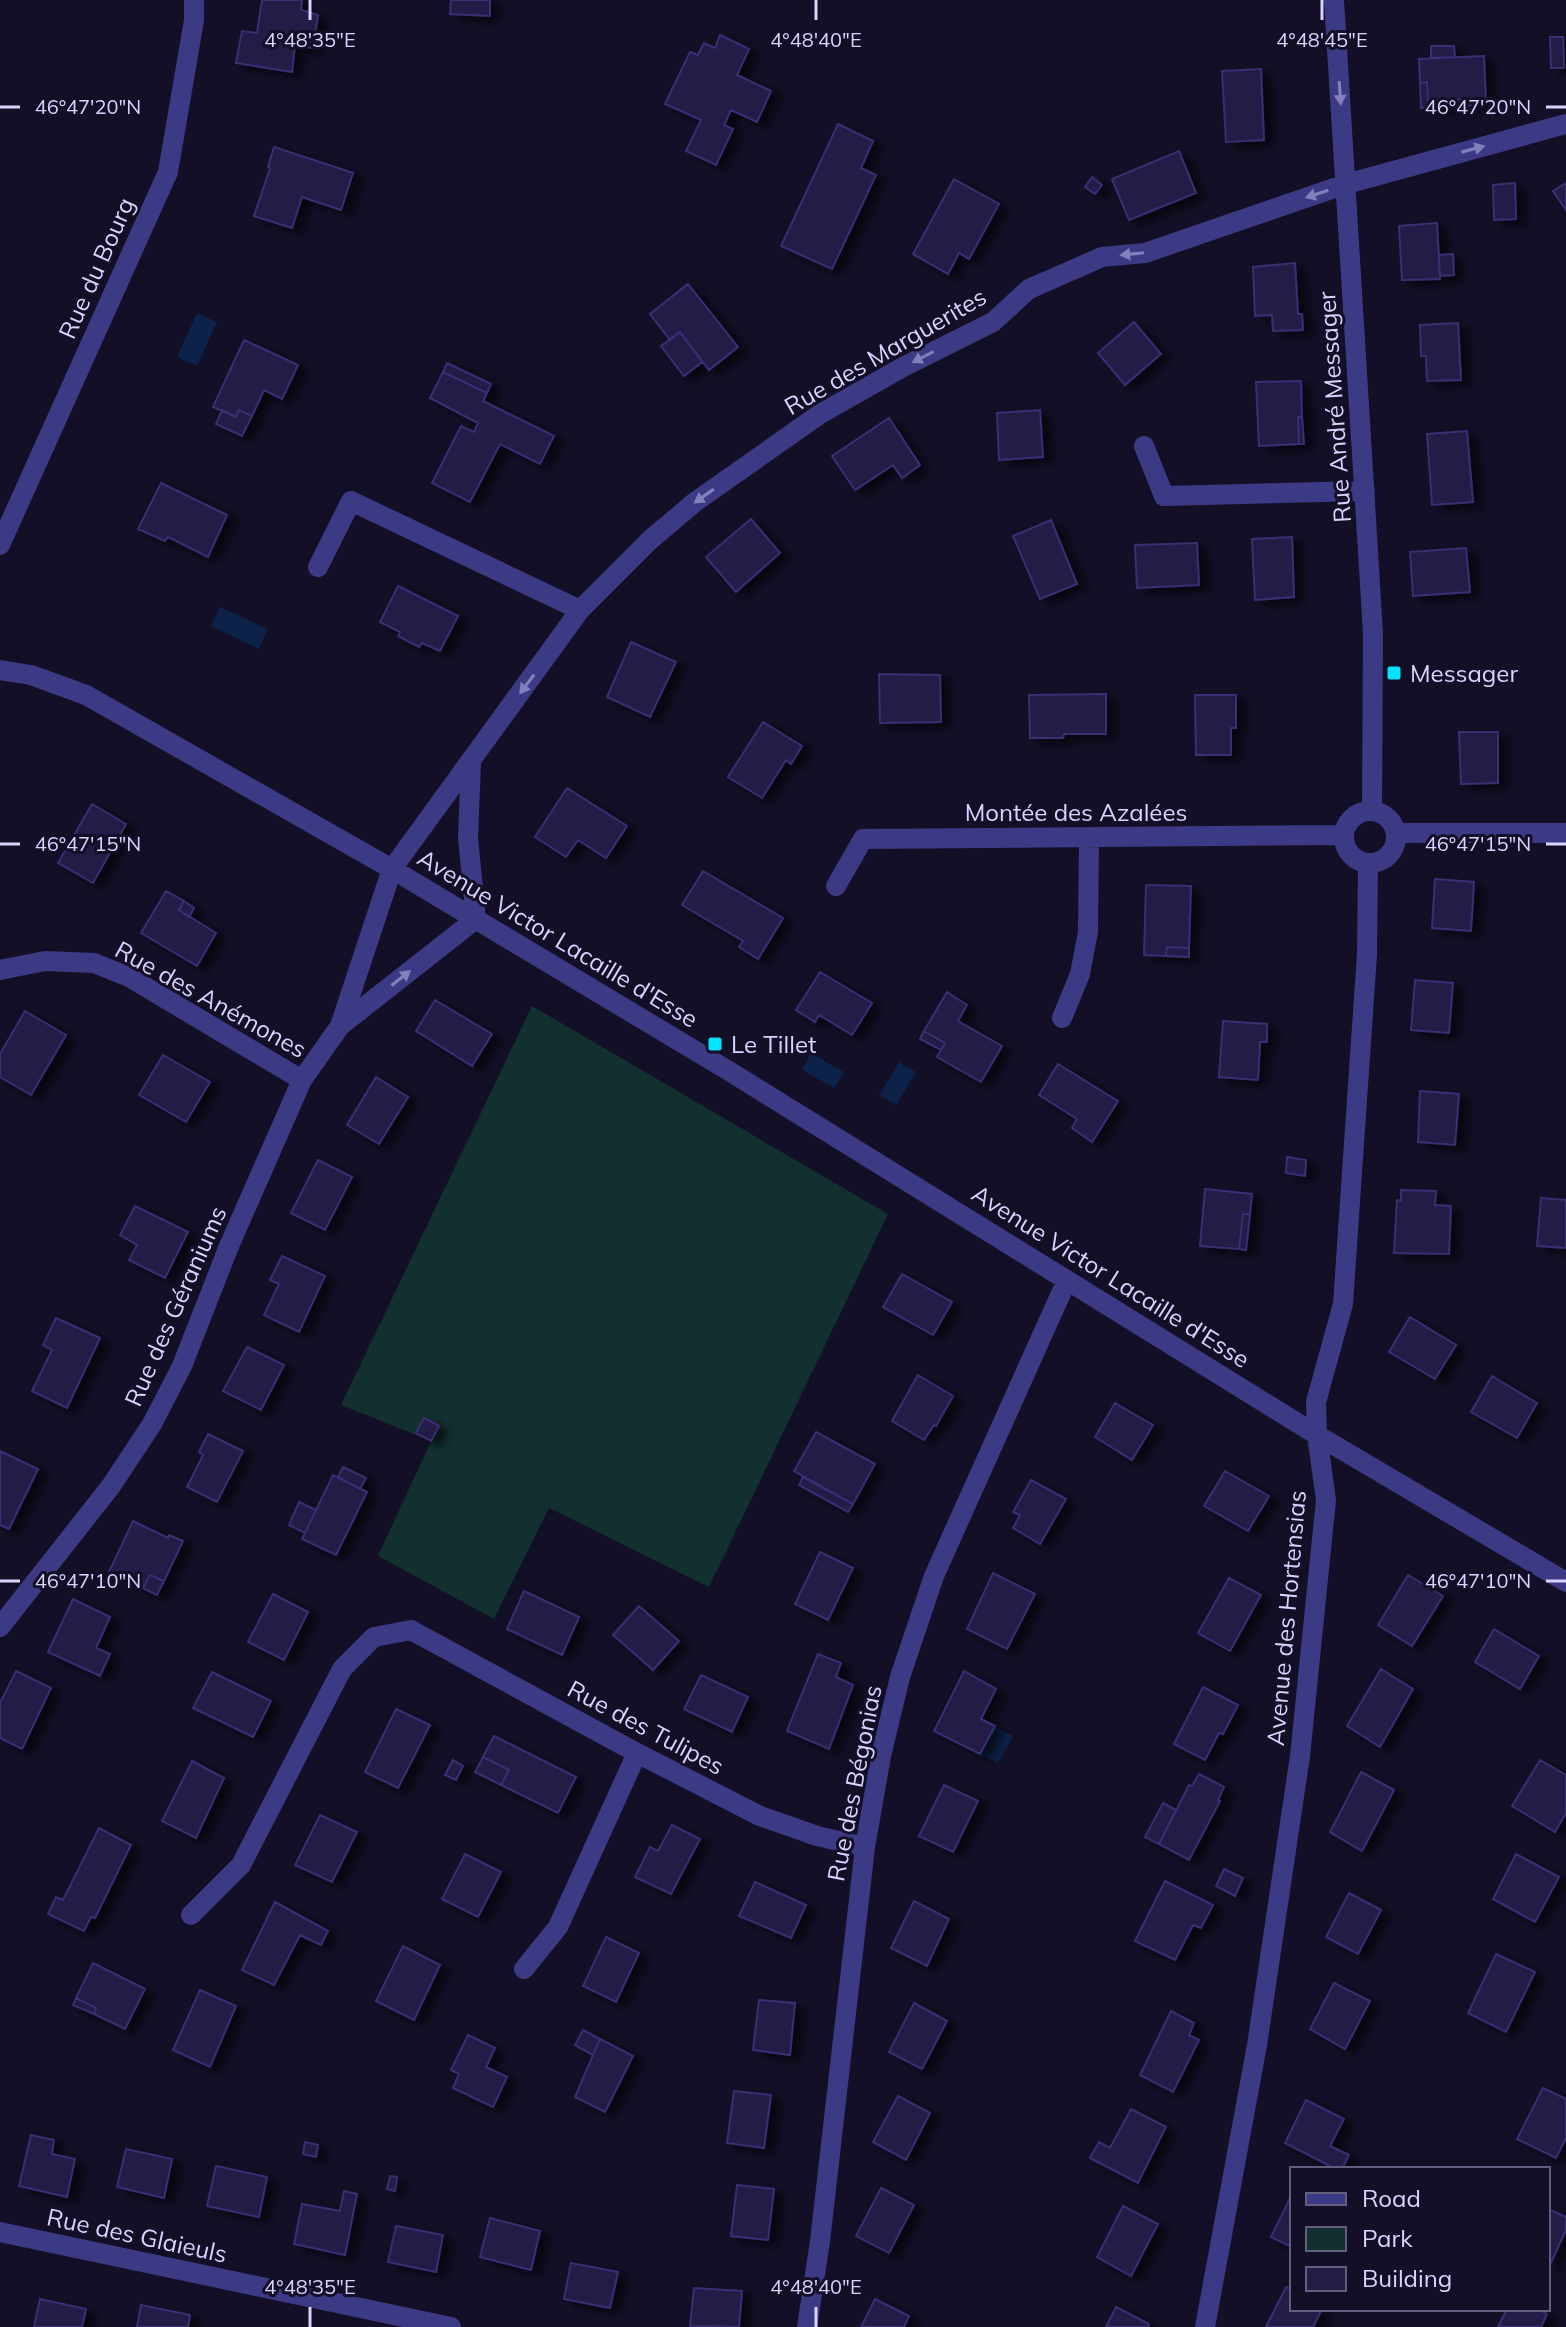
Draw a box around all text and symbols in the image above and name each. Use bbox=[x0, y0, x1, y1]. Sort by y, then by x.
text: 4°48'35"E bbox=[264, 27, 356, 52]
text: 4°48'40"E bbox=[770, 27, 862, 52]
text: 4°48'45"E bbox=[1276, 27, 1368, 52]
one-way arrow bbox=[1334, 81, 1347, 106]
text: 46°47'20"N bbox=[35, 94, 141, 119]
text: 46°47'20"N bbox=[1425, 94, 1531, 119]
one-way arrow bbox=[1461, 143, 1486, 155]
one-way arrow bbox=[1305, 188, 1329, 200]
street label: Rue du Bourg bbox=[52, 193, 140, 343]
one-way arrow bbox=[1119, 248, 1144, 261]
street label: Rue des Marguerites bbox=[779, 281, 991, 421]
street label: Rue André Messager bbox=[1311, 290, 1357, 524]
one-way arrow bbox=[912, 351, 935, 364]
one-way arrow bbox=[694, 488, 715, 503]
place label: Messager bbox=[1410, 658, 1518, 688]
marker: Messager bbox=[1385, 664, 1403, 682]
one-way arrow bbox=[519, 674, 535, 694]
street label: Montée des Azalées bbox=[965, 797, 1187, 827]
text: 46°47'15"N bbox=[35, 831, 141, 856]
text: 46°47'15"N bbox=[1425, 831, 1531, 856]
street label: Avenue Victor Lacaille d'Esse bbox=[412, 842, 704, 1034]
street label: Rue des Anémones bbox=[110, 934, 312, 1064]
one-way arrow bbox=[391, 971, 411, 987]
place label: Le Tillet bbox=[731, 1029, 816, 1059]
marker: Le Tillet bbox=[706, 1035, 724, 1053]
street label: Avenue Victor Lacaille d'Esse bbox=[967, 1178, 1255, 1374]
street label: Rue des Géraniums bbox=[117, 1201, 233, 1411]
street label: Avenue des Hortensias bbox=[1260, 1489, 1312, 1747]
text: 46°47'10"N bbox=[35, 1568, 141, 1593]
text: 46°47'10"N bbox=[1425, 1568, 1531, 1593]
street label: Rue des Tulipes bbox=[563, 1673, 729, 1781]
street label: Rue des Bégonias bbox=[820, 1682, 888, 1884]
legend bbox=[1290, 2167, 1550, 2311]
text: Road bbox=[1362, 2183, 1421, 2213]
street label: Rue des Glaieuls bbox=[44, 2201, 230, 2269]
text: Park bbox=[1362, 2223, 1413, 2253]
text: Building bbox=[1362, 2263, 1452, 2293]
text: 4°48'35"E bbox=[264, 2274, 356, 2299]
text: 4°48'40"E bbox=[770, 2274, 862, 2299]

